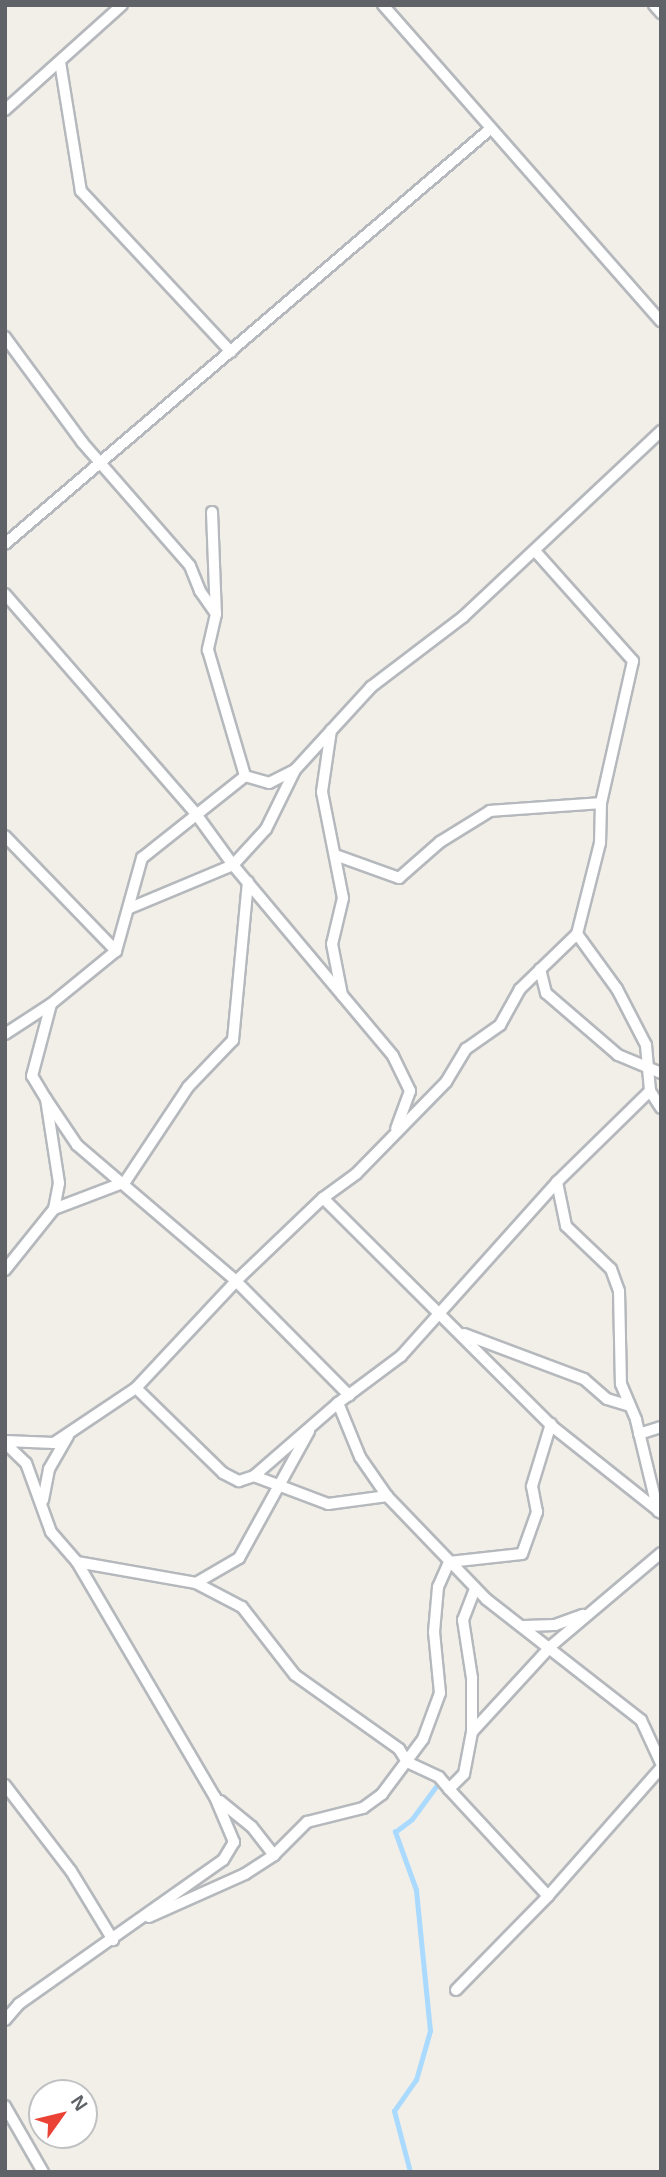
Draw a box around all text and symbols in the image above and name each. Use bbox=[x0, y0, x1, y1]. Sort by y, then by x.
north arrow bbox=[28, 2079, 98, 2149]
text: N bbox=[67, 2092, 92, 2115]

